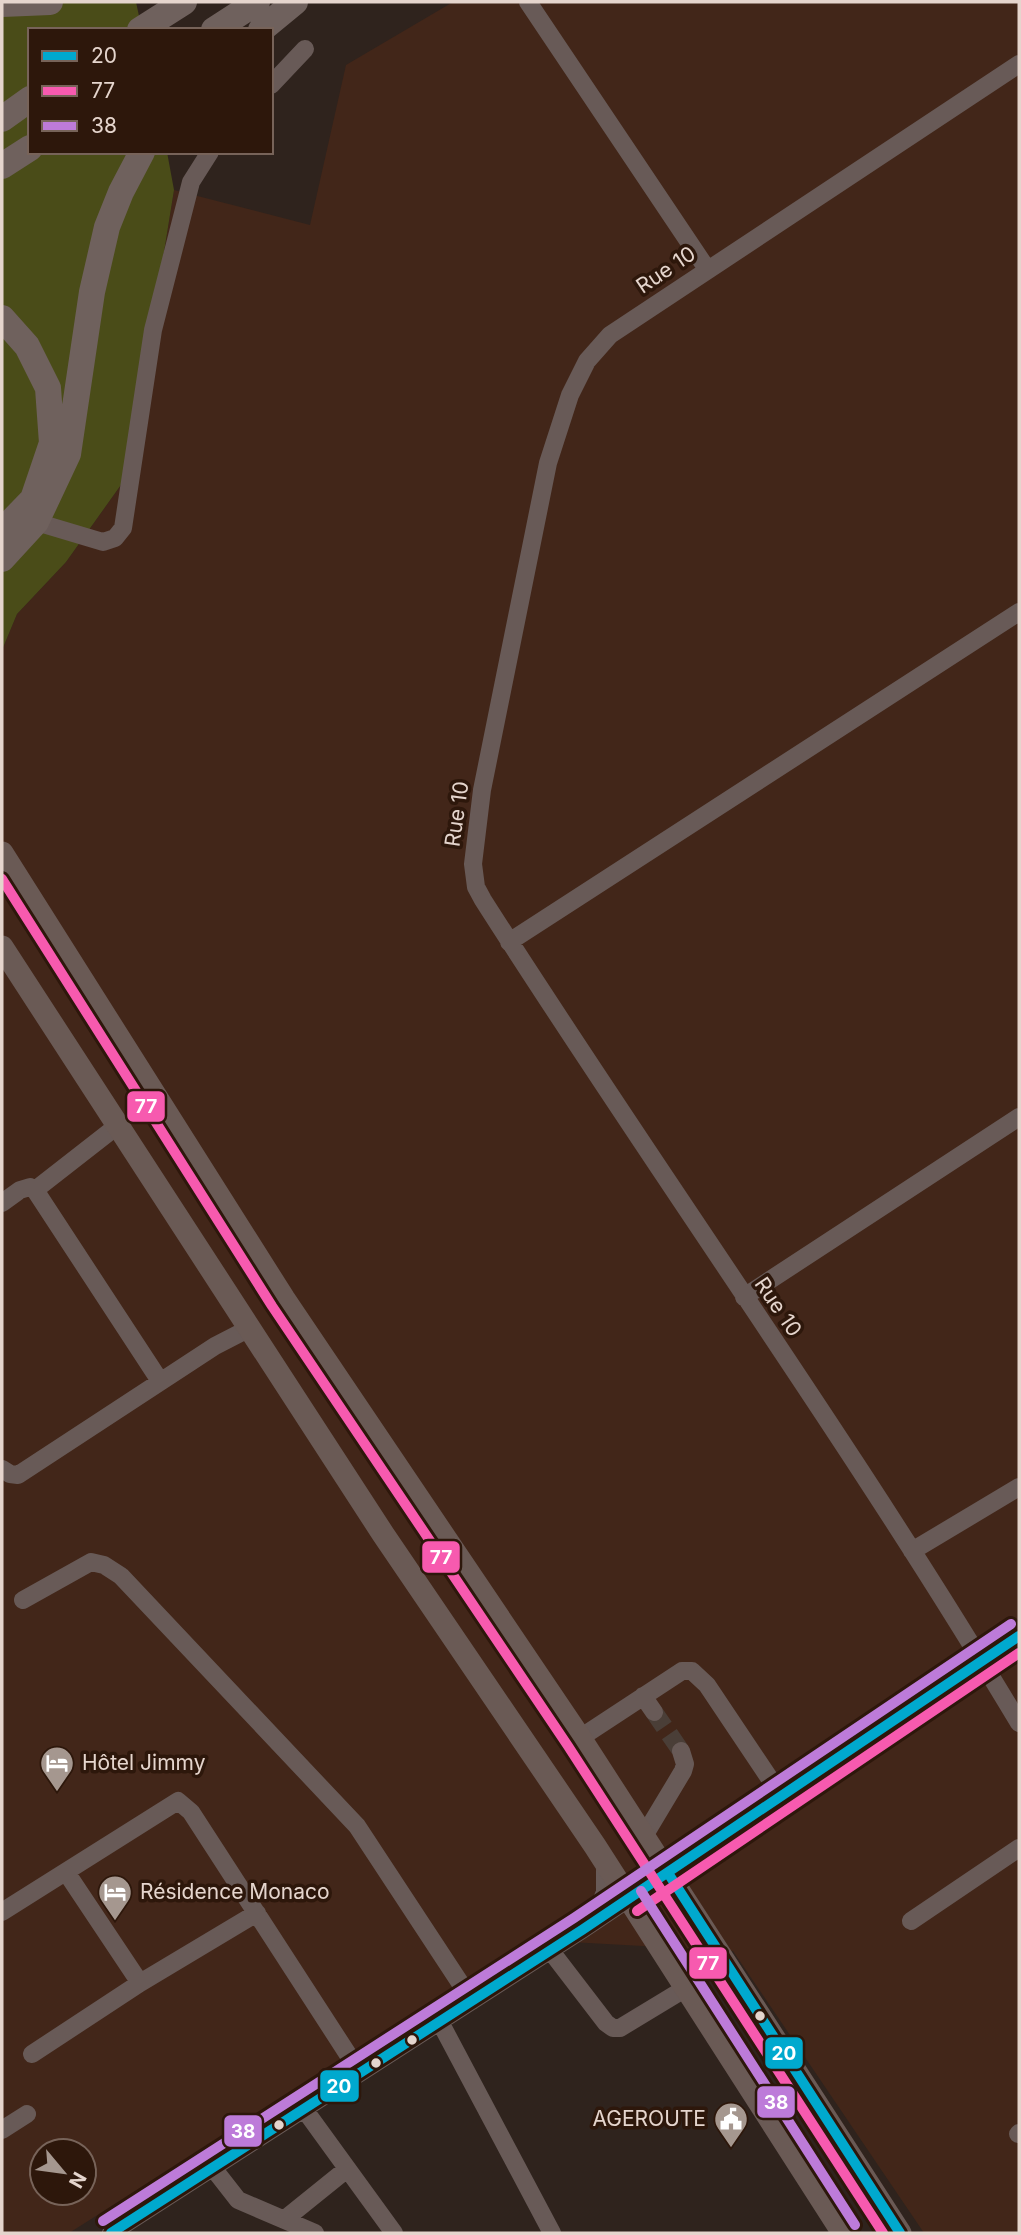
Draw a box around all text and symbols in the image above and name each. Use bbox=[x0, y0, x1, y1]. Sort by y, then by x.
legend bbox=[28, 28, 273, 154]
text: 20 bbox=[91, 43, 117, 68]
text: 77 bbox=[91, 78, 115, 103]
text: 38 bbox=[91, 113, 117, 138]
street label: Rue 10 bbox=[631, 241, 700, 298]
street label: Rue 10 bbox=[440, 780, 473, 848]
line badge: 77 bbox=[126, 1090, 166, 1123]
text: 77 bbox=[135, 1095, 157, 1118]
street label: Rue 10 bbox=[750, 1272, 807, 1341]
line badge: 77 bbox=[421, 1540, 461, 1574]
text: 77 bbox=[430, 1546, 452, 1569]
hotel icon: Hôtel Jimmy bbox=[38, 1744, 76, 1793]
place label: Hôtel Jimmy bbox=[82, 1750, 206, 1775]
hotel icon: Résidence Monaco bbox=[96, 1873, 134, 1922]
place label: Résidence Monaco bbox=[140, 1879, 330, 1904]
line badge: 77 bbox=[688, 1946, 728, 1980]
text: 77 bbox=[697, 1952, 719, 1975]
unlabelled marker bbox=[753, 2009, 767, 2023]
unlabelled marker bbox=[405, 2033, 419, 2047]
line badge: 20 bbox=[764, 2036, 804, 2070]
text: 20 bbox=[772, 2042, 796, 2065]
unlabelled marker bbox=[369, 2056, 383, 2070]
line badge: 20 bbox=[319, 2069, 360, 2103]
text: 20 bbox=[327, 2075, 351, 2098]
line badge: 38 bbox=[756, 2085, 796, 2119]
text: 38 bbox=[764, 2091, 788, 2114]
public building icon: AGEROUTE bbox=[712, 2100, 750, 2149]
place label: AGEROUTE bbox=[593, 2106, 706, 2131]
line badge: 38 bbox=[223, 2114, 263, 2148]
unlabelled marker bbox=[272, 2118, 286, 2132]
text: 38 bbox=[231, 2120, 255, 2143]
north arrow bbox=[28, 2137, 98, 2207]
text: N bbox=[64, 2168, 91, 2192]

